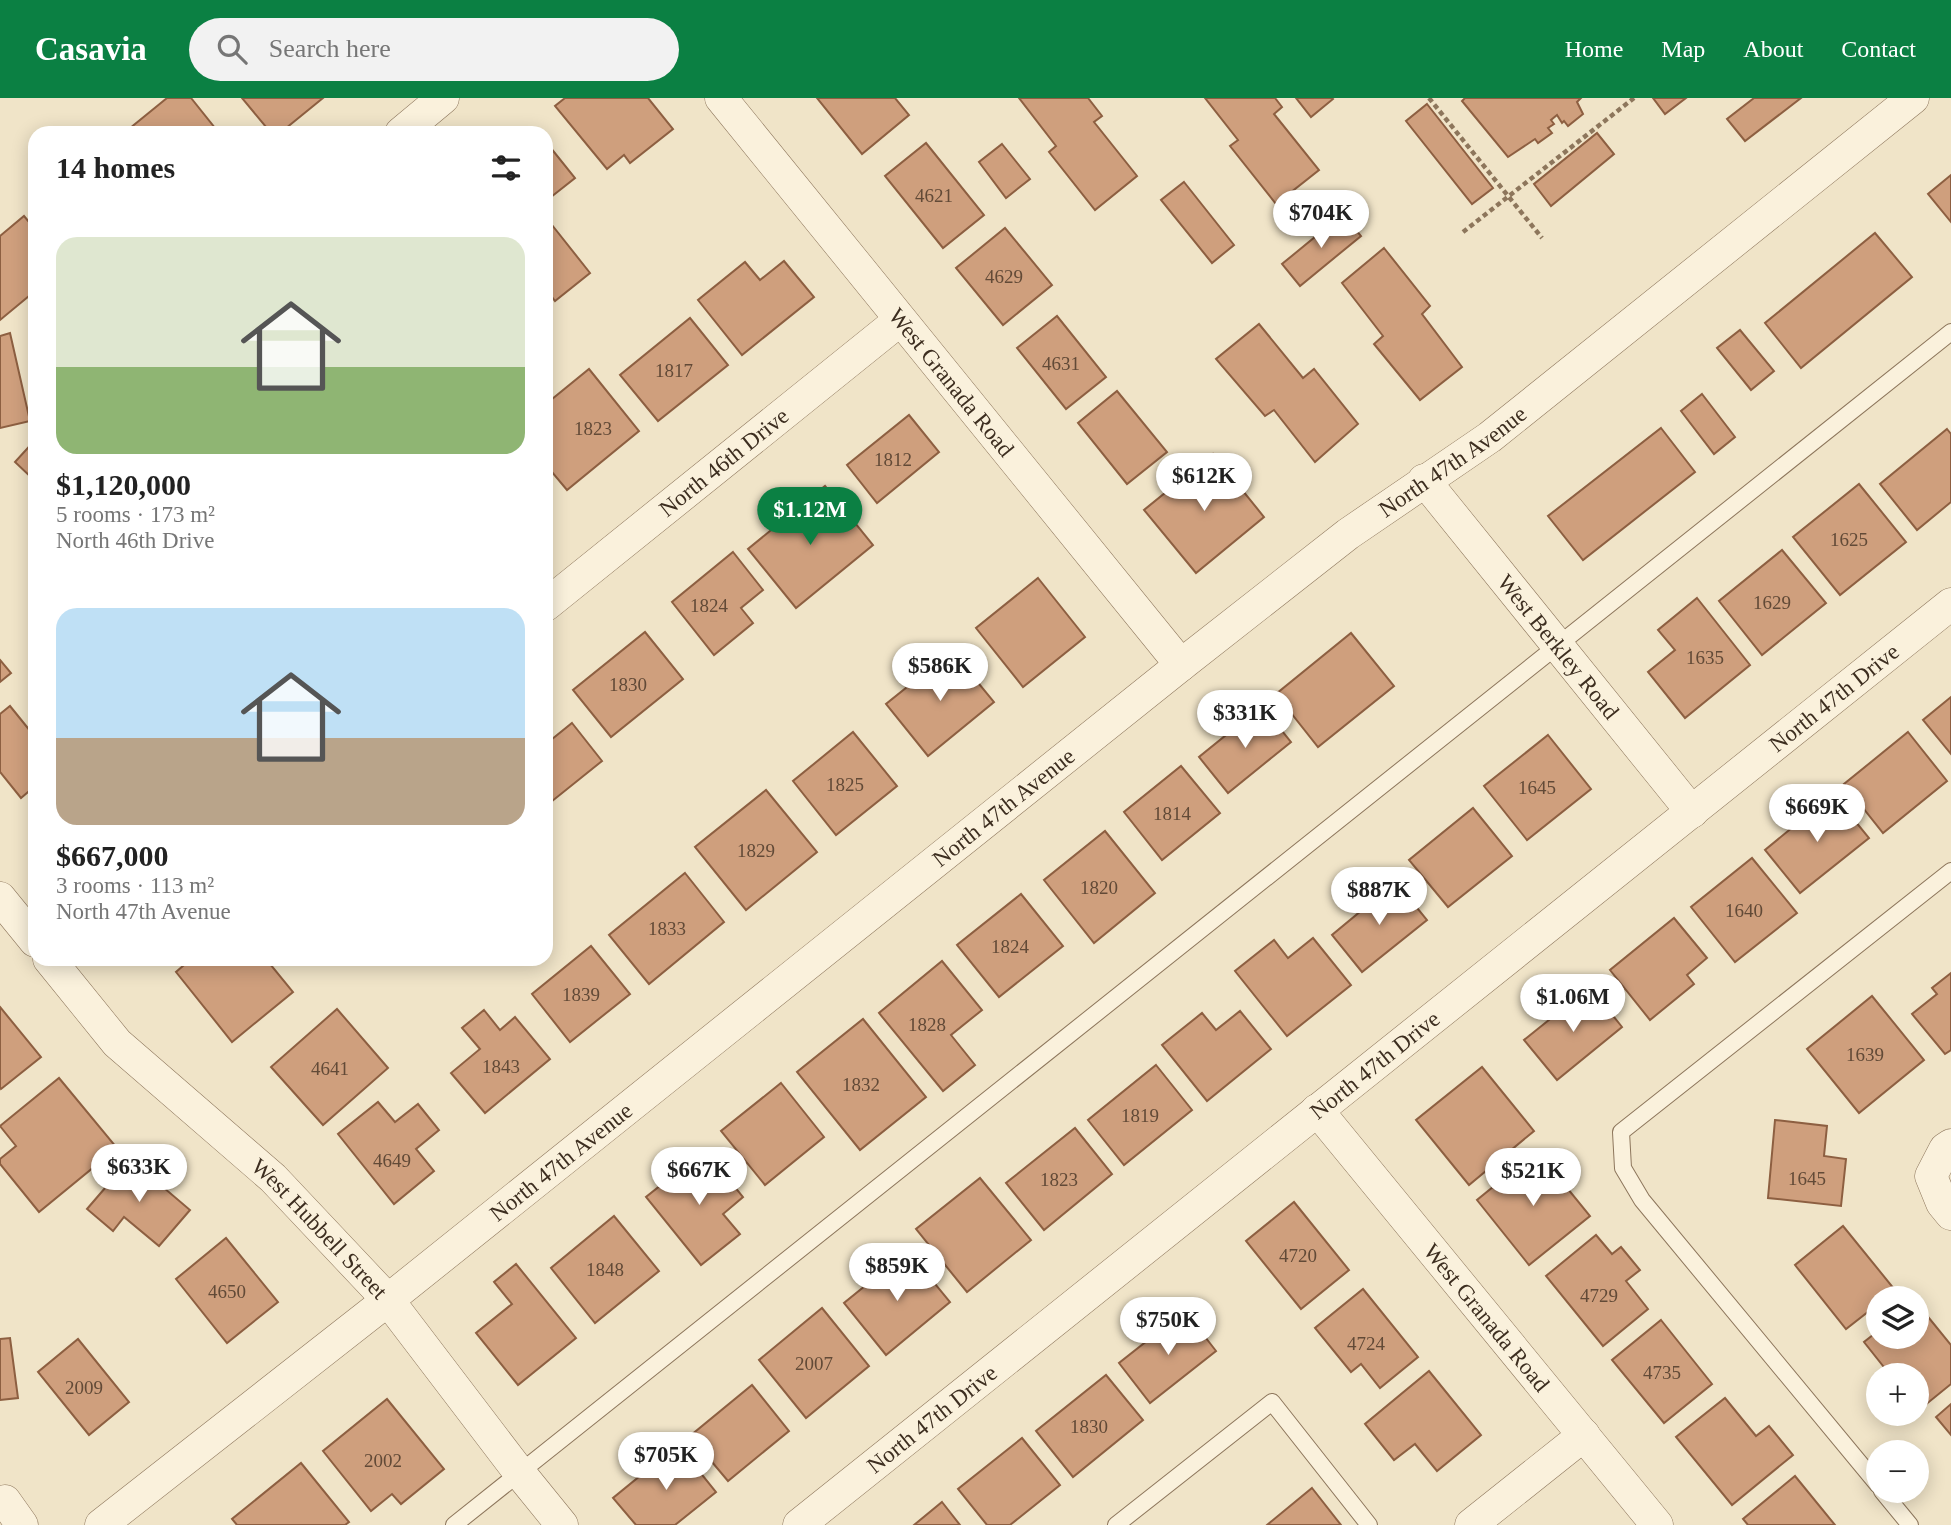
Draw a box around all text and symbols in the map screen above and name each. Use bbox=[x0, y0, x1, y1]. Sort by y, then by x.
search box bbox=[189, 18, 679, 81]
icon: search bbox=[213, 30, 251, 68]
text: Casavia bbox=[35, 31, 147, 67]
text: Search here bbox=[269, 34, 391, 63]
text: Home bbox=[1565, 36, 1623, 62]
text: Map bbox=[1661, 36, 1705, 62]
text: About bbox=[1743, 36, 1803, 62]
text: Contact bbox=[1841, 36, 1916, 62]
icon: filters bbox=[487, 149, 525, 187]
text: 14 homes bbox=[56, 151, 175, 184]
house number: 4621 bbox=[915, 185, 953, 206]
pin: $704K bbox=[1272, 190, 1370, 250]
text: $704K bbox=[1289, 200, 1353, 225]
house number: 4629 bbox=[985, 266, 1023, 287]
icon: home bbox=[228, 283, 354, 409]
street label: West Granada Road bbox=[884, 303, 1019, 462]
house number: 4631 bbox=[1042, 353, 1080, 374]
house number: 1817 bbox=[655, 360, 693, 381]
street label: North 47th Avenue bbox=[1374, 401, 1531, 522]
street label: North 46th Drive bbox=[654, 403, 793, 521]
house number: 1823 bbox=[574, 418, 612, 439]
house number: 1812 bbox=[874, 449, 912, 470]
pin: $612K bbox=[1155, 454, 1253, 513]
text: $612K bbox=[1172, 463, 1236, 488]
text: $1,120,000 bbox=[56, 468, 191, 501]
pin: $1.12M bbox=[753, 488, 867, 547]
text: $1.12M bbox=[773, 497, 847, 522]
text: 5 rooms · 173 m² bbox=[56, 502, 215, 527]
text: North 46th Drive bbox=[56, 528, 214, 553]
house number: 1625 bbox=[1830, 529, 1868, 550]
street label: West Berkley Road bbox=[1493, 569, 1624, 724]
house number: 1629 bbox=[1753, 592, 1791, 613]
house number: 1824 bbox=[690, 595, 729, 616]
street label: North 47th Drive bbox=[1764, 638, 1904, 757]
pin: $586K bbox=[891, 644, 989, 703]
house number: 1635 bbox=[1686, 647, 1724, 668]
text: $586K bbox=[908, 653, 972, 678]
icon: home bbox=[228, 654, 354, 780]
house number: 1830 bbox=[609, 674, 647, 695]
pin: $331K bbox=[1196, 690, 1294, 750]
text: $331K bbox=[1213, 700, 1277, 725]
street label: North 47th Avenue bbox=[927, 743, 1079, 872]
house number: 1825 bbox=[826, 774, 864, 795]
house number: 1645 bbox=[1518, 777, 1556, 798]
pin: $669K bbox=[1768, 784, 1866, 844]
text: $669K bbox=[1785, 794, 1849, 819]
house number: 1814 bbox=[1153, 803, 1192, 824]
text: $667,000 bbox=[56, 839, 169, 872]
house number: 1829 bbox=[737, 840, 775, 861]
pin: $887K bbox=[1330, 868, 1428, 927]
text: 3 rooms · 113 m² bbox=[56, 873, 214, 898]
house number: 1820 bbox=[1080, 877, 1118, 898]
text: $887K bbox=[1347, 877, 1411, 902]
text: North 47th Avenue bbox=[56, 899, 231, 924]
house number: 1640 bbox=[1725, 900, 1763, 921]
house number: 1833 bbox=[648, 918, 686, 939]
house number: 1824 bbox=[991, 936, 1030, 957]
pin: $1.06M bbox=[1516, 974, 1630, 1034]
house number: 1839 bbox=[562, 984, 600, 1005]
text: $1.06M bbox=[1536, 984, 1610, 1009]
street label: North 47th Drive bbox=[1305, 1006, 1444, 1124]
house number: 1828 bbox=[908, 1014, 946, 1035]
house number: 1639 bbox=[1846, 1044, 1884, 1065]
house number: 1843 bbox=[482, 1056, 520, 1077]
house number: 4641 bbox=[311, 1058, 349, 1079]
house number: 1832 bbox=[842, 1074, 880, 1095]
street label: North 47th Avenue bbox=[485, 1097, 637, 1226]
house number: 1819 bbox=[1121, 1105, 1159, 1126]
pin: $633K bbox=[90, 1144, 188, 1204]
pin: $667K bbox=[650, 1148, 748, 1207]
pin: $521K bbox=[1484, 1148, 1582, 1208]
house number: 4649 bbox=[373, 1150, 411, 1171]
street label: West Hubbell Street bbox=[247, 1153, 393, 1304]
text: $633K bbox=[107, 1154, 171, 1179]
text: $667K bbox=[667, 1157, 731, 1182]
text: $521K bbox=[1501, 1158, 1565, 1183]
house number: 1645 bbox=[1788, 1168, 1826, 1189]
house number: 1823 bbox=[1040, 1169, 1078, 1190]
street label: West Granada Road bbox=[1419, 1238, 1555, 1397]
pin: $859K bbox=[848, 1244, 946, 1303]
house number: 4720 bbox=[1279, 1245, 1317, 1266]
text: $859K bbox=[865, 1253, 929, 1278]
house number: 1848 bbox=[586, 1259, 624, 1280]
house number: 4650 bbox=[208, 1281, 246, 1302]
house number: 4729 bbox=[1580, 1285, 1618, 1306]
map controls bbox=[1866, 1286, 1929, 1503]
button: layers bbox=[1866, 1286, 1929, 1349]
pin: $750K bbox=[1119, 1298, 1217, 1357]
text: $750K bbox=[1136, 1307, 1200, 1332]
house number: 4724 bbox=[1347, 1333, 1386, 1354]
house number: 2007 bbox=[795, 1353, 833, 1374]
street label: North 47th Drive bbox=[862, 1360, 1001, 1478]
house number: 4735 bbox=[1643, 1362, 1681, 1383]
button: + bbox=[1866, 1363, 1929, 1426]
house number: 2009 bbox=[65, 1377, 103, 1398]
house number: 1830 bbox=[1070, 1416, 1108, 1437]
pin: $705K bbox=[617, 1432, 715, 1492]
button: − bbox=[1866, 1440, 1929, 1503]
text: $705K bbox=[634, 1442, 698, 1467]
house number: 2002 bbox=[364, 1450, 402, 1471]

